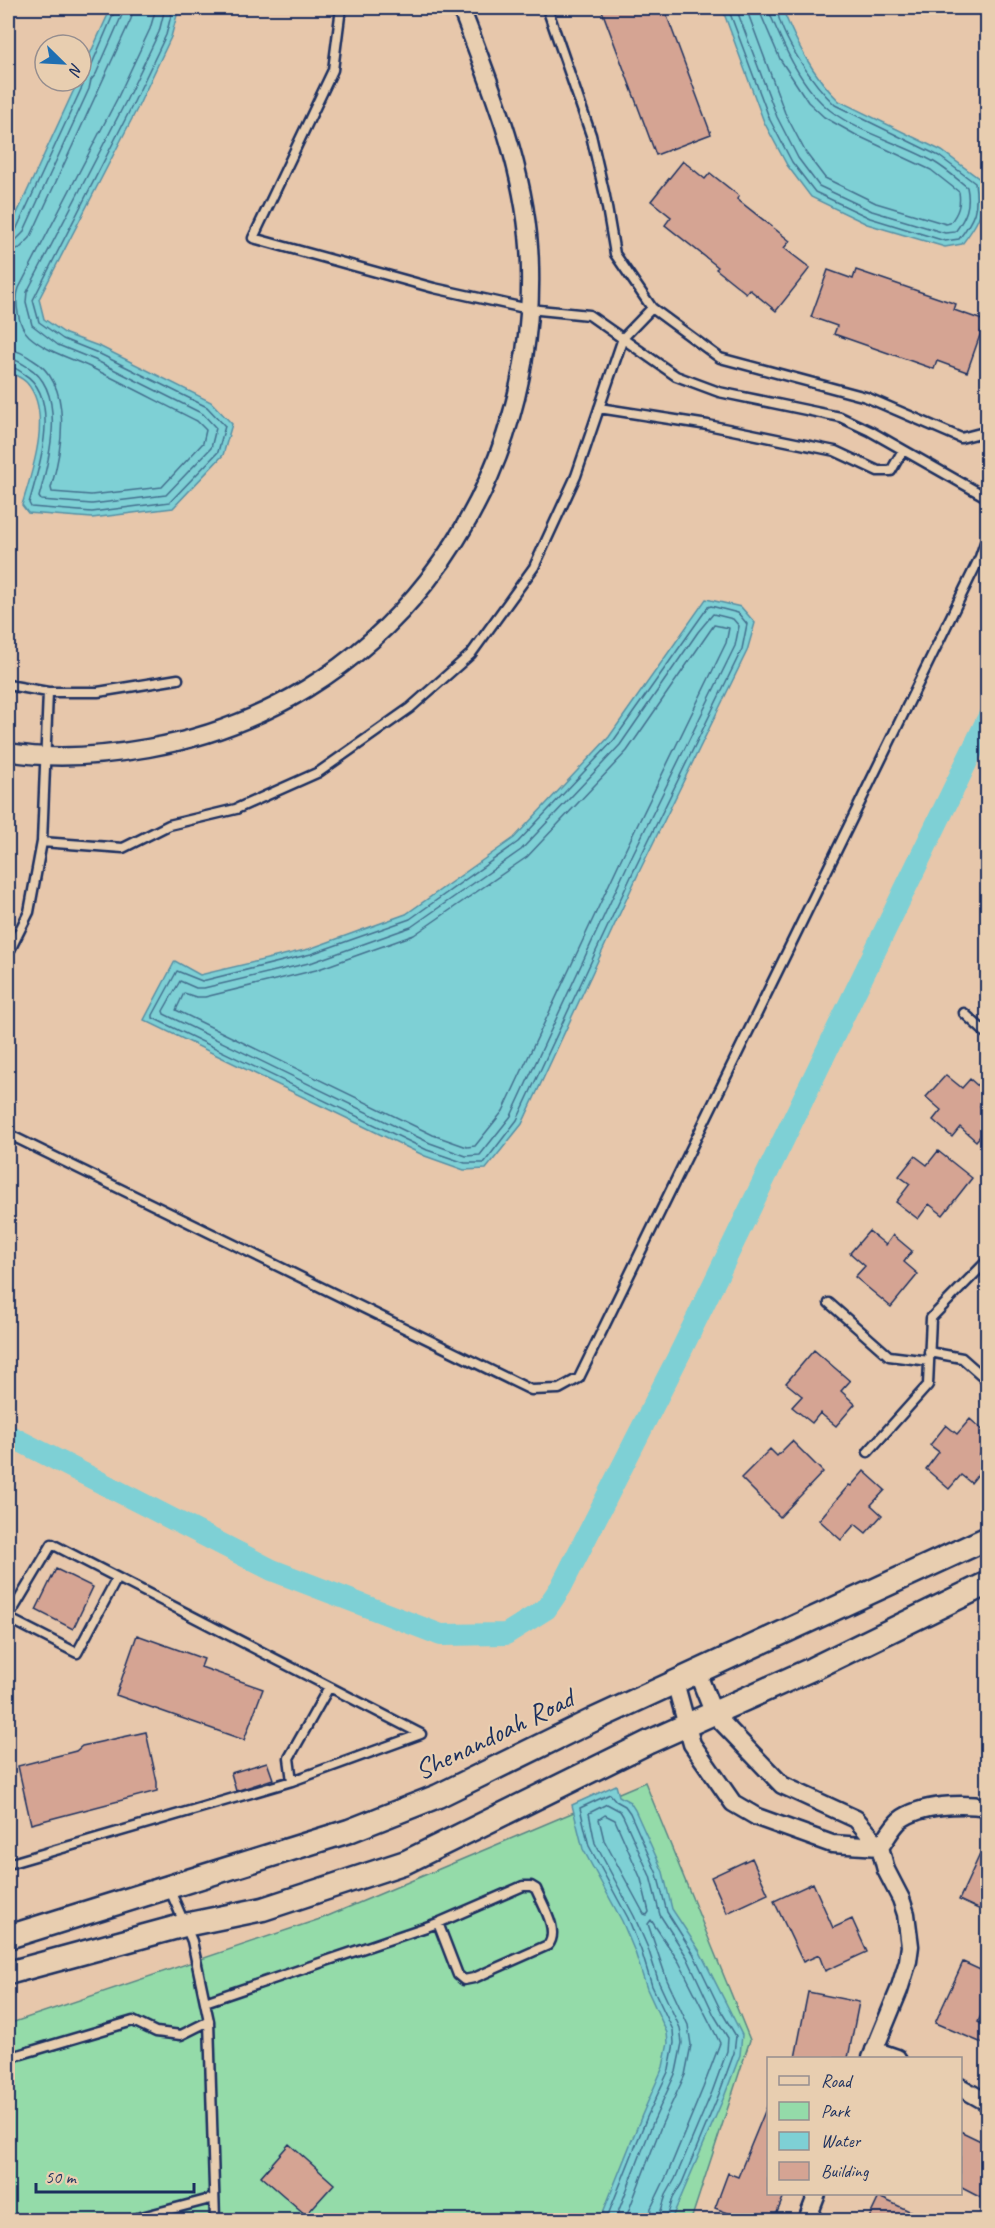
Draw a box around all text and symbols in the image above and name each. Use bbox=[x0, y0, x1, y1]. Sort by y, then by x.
north arrow bbox=[33, 33, 93, 93]
text: N bbox=[63, 60, 87, 80]
street label: Shenandoah Road bbox=[409, 1679, 583, 1788]
legend bbox=[767, 2057, 962, 2195]
text: Road bbox=[821, 2070, 854, 2092]
text: Park bbox=[821, 2100, 851, 2122]
text: Water bbox=[821, 2130, 862, 2152]
scale bar bbox=[36, 2156, 194, 2194]
text: Building bbox=[821, 2160, 870, 2182]
text: 50 m bbox=[45, 2166, 78, 2188]

